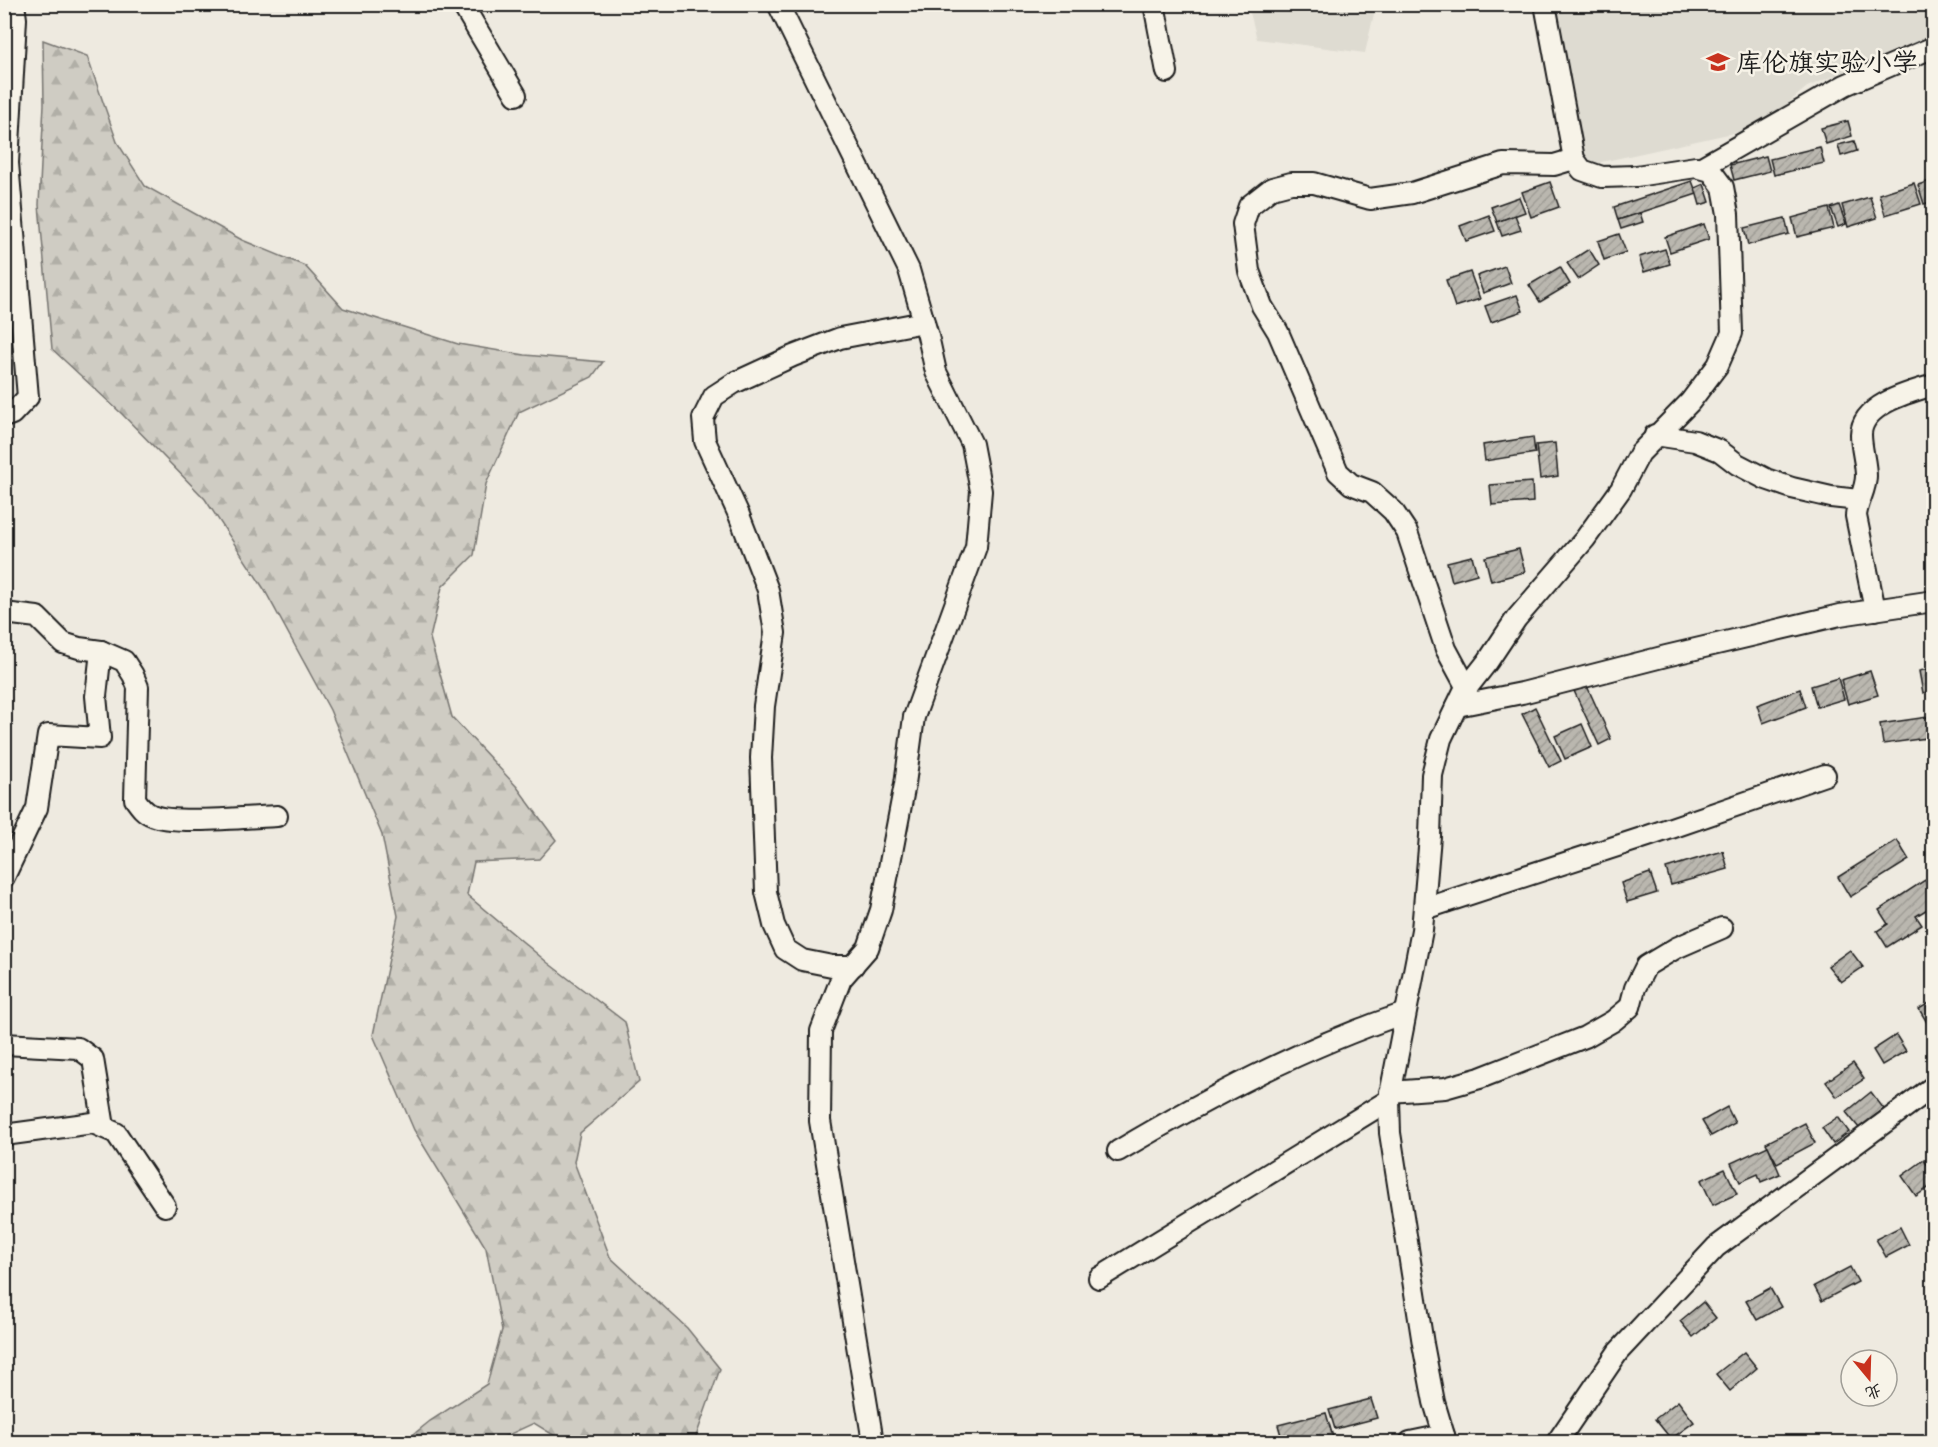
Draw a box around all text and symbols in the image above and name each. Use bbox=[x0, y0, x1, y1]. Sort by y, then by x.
place label: 库伦旗实验小学 bbox=[1736, 46, 1918, 79]
school or university icon: 库伦旗实验小学 bbox=[1705, 49, 1731, 75]
north arrow bbox=[1839, 1348, 1899, 1408]
text: 北 bbox=[1863, 1379, 1884, 1403]

